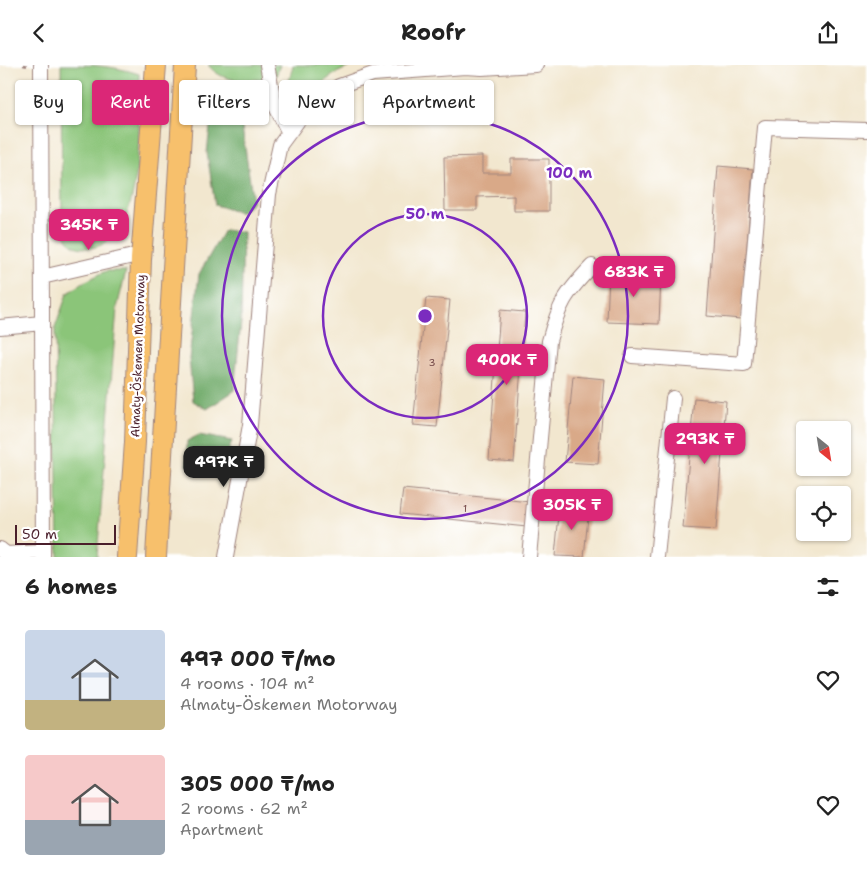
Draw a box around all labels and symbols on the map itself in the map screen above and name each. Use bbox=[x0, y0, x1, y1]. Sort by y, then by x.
text: 100 m bbox=[546, 163, 592, 183]
text: 50 m bbox=[406, 204, 445, 224]
pin: 345K ₸ bbox=[48, 209, 130, 251]
pin: 683K ₸ bbox=[593, 255, 675, 298]
street label: Almaty-Öskemen Motorway bbox=[127, 274, 149, 438]
centre of rings bbox=[416, 307, 434, 325]
pin: 400K ₸ bbox=[466, 343, 548, 386]
house number: 3 bbox=[429, 356, 436, 369]
north arrow bbox=[796, 421, 851, 476]
pin: 293K ₸ bbox=[664, 423, 746, 465]
pin: 497K ₸ bbox=[183, 445, 265, 488]
pin: 305K ₸ bbox=[531, 489, 613, 531]
house number: 1 bbox=[463, 502, 467, 515]
scale bar bbox=[15, 522, 116, 545]

